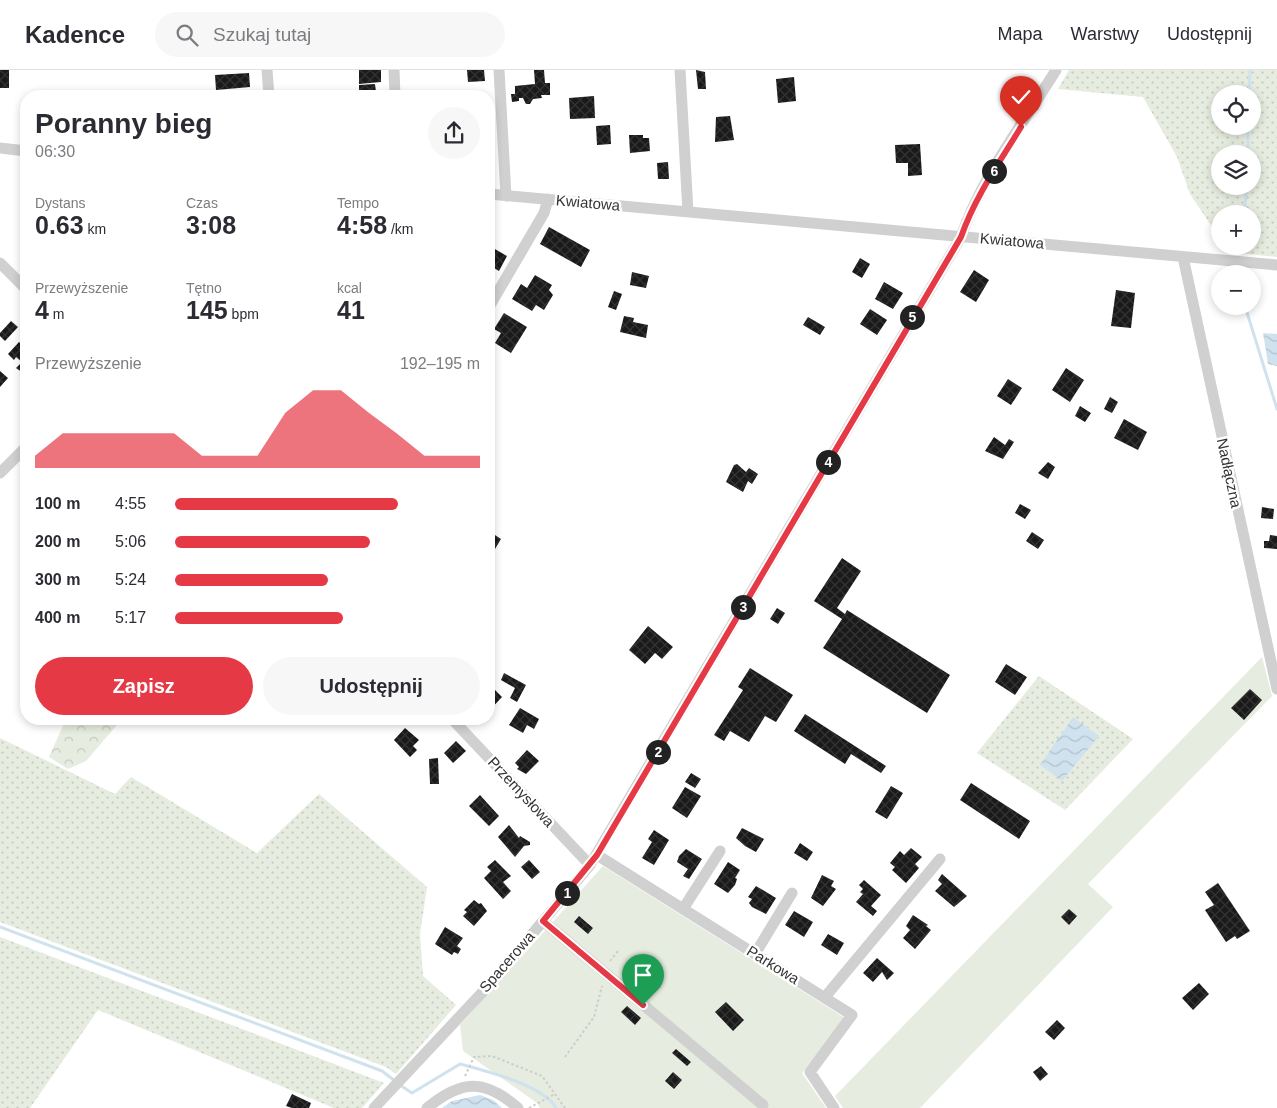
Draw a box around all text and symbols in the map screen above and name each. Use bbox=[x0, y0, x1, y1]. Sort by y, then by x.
search box bbox=[155, 12, 505, 57]
text: Kadence bbox=[25, 21, 125, 48]
icon: search bbox=[173, 21, 201, 49]
text: Szukaj tutaj bbox=[213, 24, 311, 45]
text: Mapa bbox=[998, 24, 1043, 44]
text: Warstwy bbox=[1071, 24, 1139, 44]
text: Udostępnij bbox=[1167, 24, 1252, 44]
pin bbox=[1000, 76, 1042, 127]
icon: check bbox=[1007, 83, 1035, 111]
map controls bbox=[1211, 85, 1261, 315]
button: locate bbox=[1211, 85, 1261, 135]
button: share bbox=[428, 107, 480, 159]
text: Poranny bieg bbox=[35, 108, 212, 139]
text: 06:30 bbox=[35, 143, 75, 160]
button: layers bbox=[1211, 145, 1261, 195]
pin: 6 bbox=[982, 158, 1006, 184]
text: 6 bbox=[991, 163, 998, 179]
street label: Kwiatowa bbox=[555, 191, 621, 214]
text: Dystans bbox=[35, 195, 86, 211]
text: Czas bbox=[186, 195, 218, 211]
text: Tempo bbox=[337, 195, 379, 211]
button: + bbox=[1211, 205, 1261, 255]
text: 0.63 bbox=[35, 211, 84, 239]
text: 3:08 bbox=[186, 211, 236, 239]
text: 4:58 bbox=[337, 211, 387, 239]
text: km bbox=[84, 221, 106, 237]
text: /km bbox=[387, 221, 414, 237]
street label: Kwiatowa bbox=[979, 229, 1045, 252]
button: − bbox=[1211, 265, 1261, 315]
text: Przewyższenie bbox=[35, 280, 128, 296]
text: Tętno bbox=[186, 280, 222, 296]
text: kcal bbox=[337, 280, 362, 296]
text: 4 bbox=[35, 296, 49, 324]
text: 145 bbox=[186, 296, 228, 324]
text: 41 bbox=[337, 296, 365, 324]
pin: 5 bbox=[900, 304, 924, 330]
text: m bbox=[49, 306, 64, 322]
text: bpm bbox=[228, 306, 259, 322]
text: 5 bbox=[909, 309, 916, 325]
text: Przewyższenie bbox=[35, 355, 142, 372]
text: 192–195 m bbox=[400, 355, 480, 372]
street label: Nadłączna bbox=[1214, 436, 1245, 510]
pin: 4 bbox=[816, 450, 840, 474]
text: 4 bbox=[825, 454, 832, 470]
text: 100 m bbox=[35, 495, 80, 512]
text: 4:55 bbox=[115, 495, 146, 512]
text: 200 m bbox=[35, 533, 80, 550]
text: 5:06 bbox=[115, 533, 146, 550]
text: 300 m bbox=[35, 571, 80, 588]
text: 5:24 bbox=[115, 571, 146, 588]
pin: 3 bbox=[730, 594, 756, 620]
text: 3 bbox=[740, 599, 747, 615]
text: 400 m bbox=[35, 609, 80, 626]
text: 5:17 bbox=[115, 609, 146, 626]
button: Zapisz bbox=[35, 657, 253, 715]
button: Udostępnij bbox=[263, 657, 480, 715]
pin: 2 bbox=[646, 740, 670, 764]
text: 2 bbox=[655, 744, 662, 760]
street label: Przemysłowa bbox=[485, 753, 558, 831]
pin: 1 bbox=[554, 880, 580, 906]
text: 1 bbox=[564, 885, 571, 901]
street label: Spacerowa bbox=[476, 927, 538, 996]
street label: Parkowa bbox=[744, 942, 803, 988]
pin bbox=[622, 954, 664, 1005]
icon: arrive bbox=[629, 961, 657, 989]

